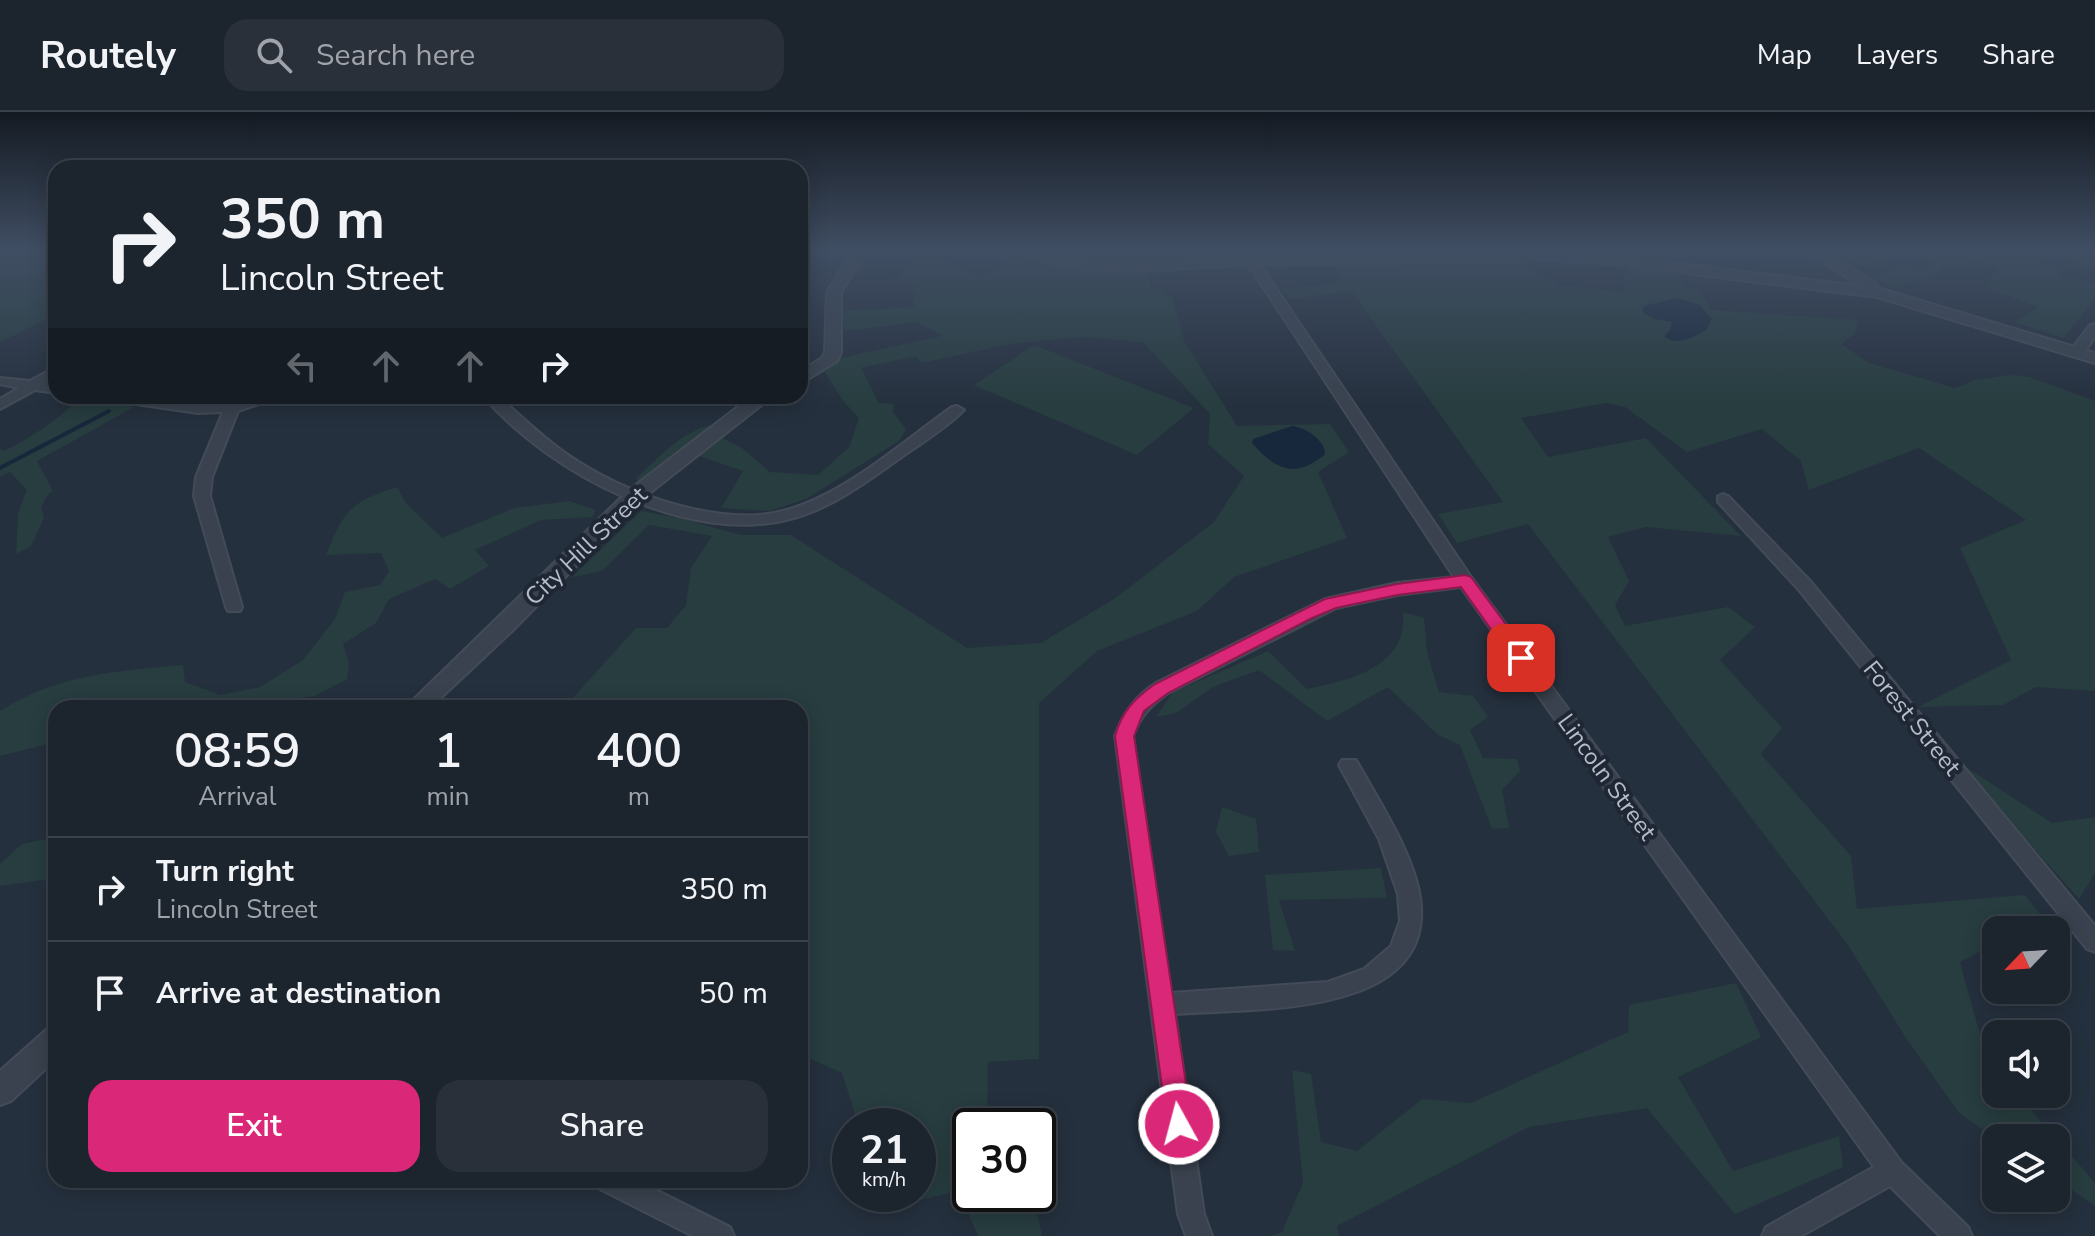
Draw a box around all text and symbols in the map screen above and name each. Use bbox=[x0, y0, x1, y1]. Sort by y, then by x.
search box bbox=[224, 19, 784, 91]
text: Routely bbox=[40, 30, 176, 81]
icon: search bbox=[252, 33, 296, 77]
text: Search here bbox=[316, 35, 475, 76]
text: Map bbox=[1757, 36, 1812, 74]
text: Layers bbox=[1856, 36, 1938, 74]
text: Share bbox=[1982, 36, 2055, 74]
text: 350 m bbox=[220, 181, 385, 258]
icon: right bbox=[88, 192, 192, 296]
text: Lincoln Street bbox=[220, 254, 443, 303]
icon: left bbox=[280, 344, 324, 388]
icon: ahead bbox=[364, 344, 408, 388]
icon: ahead bbox=[448, 344, 492, 388]
icon: right bbox=[532, 344, 576, 388]
street label: City Hill Street bbox=[518, 479, 655, 613]
pin bbox=[1487, 624, 1555, 692]
icon: arrive bbox=[1499, 636, 1543, 680]
street label: Forest Street bbox=[1856, 654, 1968, 782]
street label: Lincoln Street bbox=[1550, 707, 1664, 847]
text: 08:59 bbox=[174, 718, 301, 784]
text: 1 bbox=[434, 718, 462, 784]
text: 400 bbox=[596, 718, 682, 784]
text: Arrival bbox=[198, 779, 276, 814]
text: min bbox=[427, 779, 470, 814]
text: m bbox=[628, 779, 650, 814]
text: Turn right bbox=[156, 851, 294, 892]
icon: right bbox=[88, 867, 132, 911]
text: 350 m bbox=[681, 869, 768, 910]
text: Lincoln Street bbox=[156, 892, 317, 927]
north arrow bbox=[1982, 916, 2070, 1004]
map controls bbox=[1982, 916, 2070, 1212]
icon: arrive bbox=[88, 971, 132, 1015]
text: Arrive at destination bbox=[156, 973, 441, 1014]
text: 50 m bbox=[699, 973, 768, 1014]
button: sound bbox=[1982, 1020, 2070, 1108]
button: Exit bbox=[88, 1080, 420, 1172]
button: Share bbox=[436, 1080, 768, 1172]
position arrow bbox=[1137, 1082, 1221, 1166]
speed limit sign: 30 bbox=[952, 1108, 1056, 1212]
text: 21 bbox=[860, 1123, 908, 1177]
button: layers bbox=[1982, 1124, 2070, 1212]
text: km/h bbox=[862, 1166, 906, 1193]

